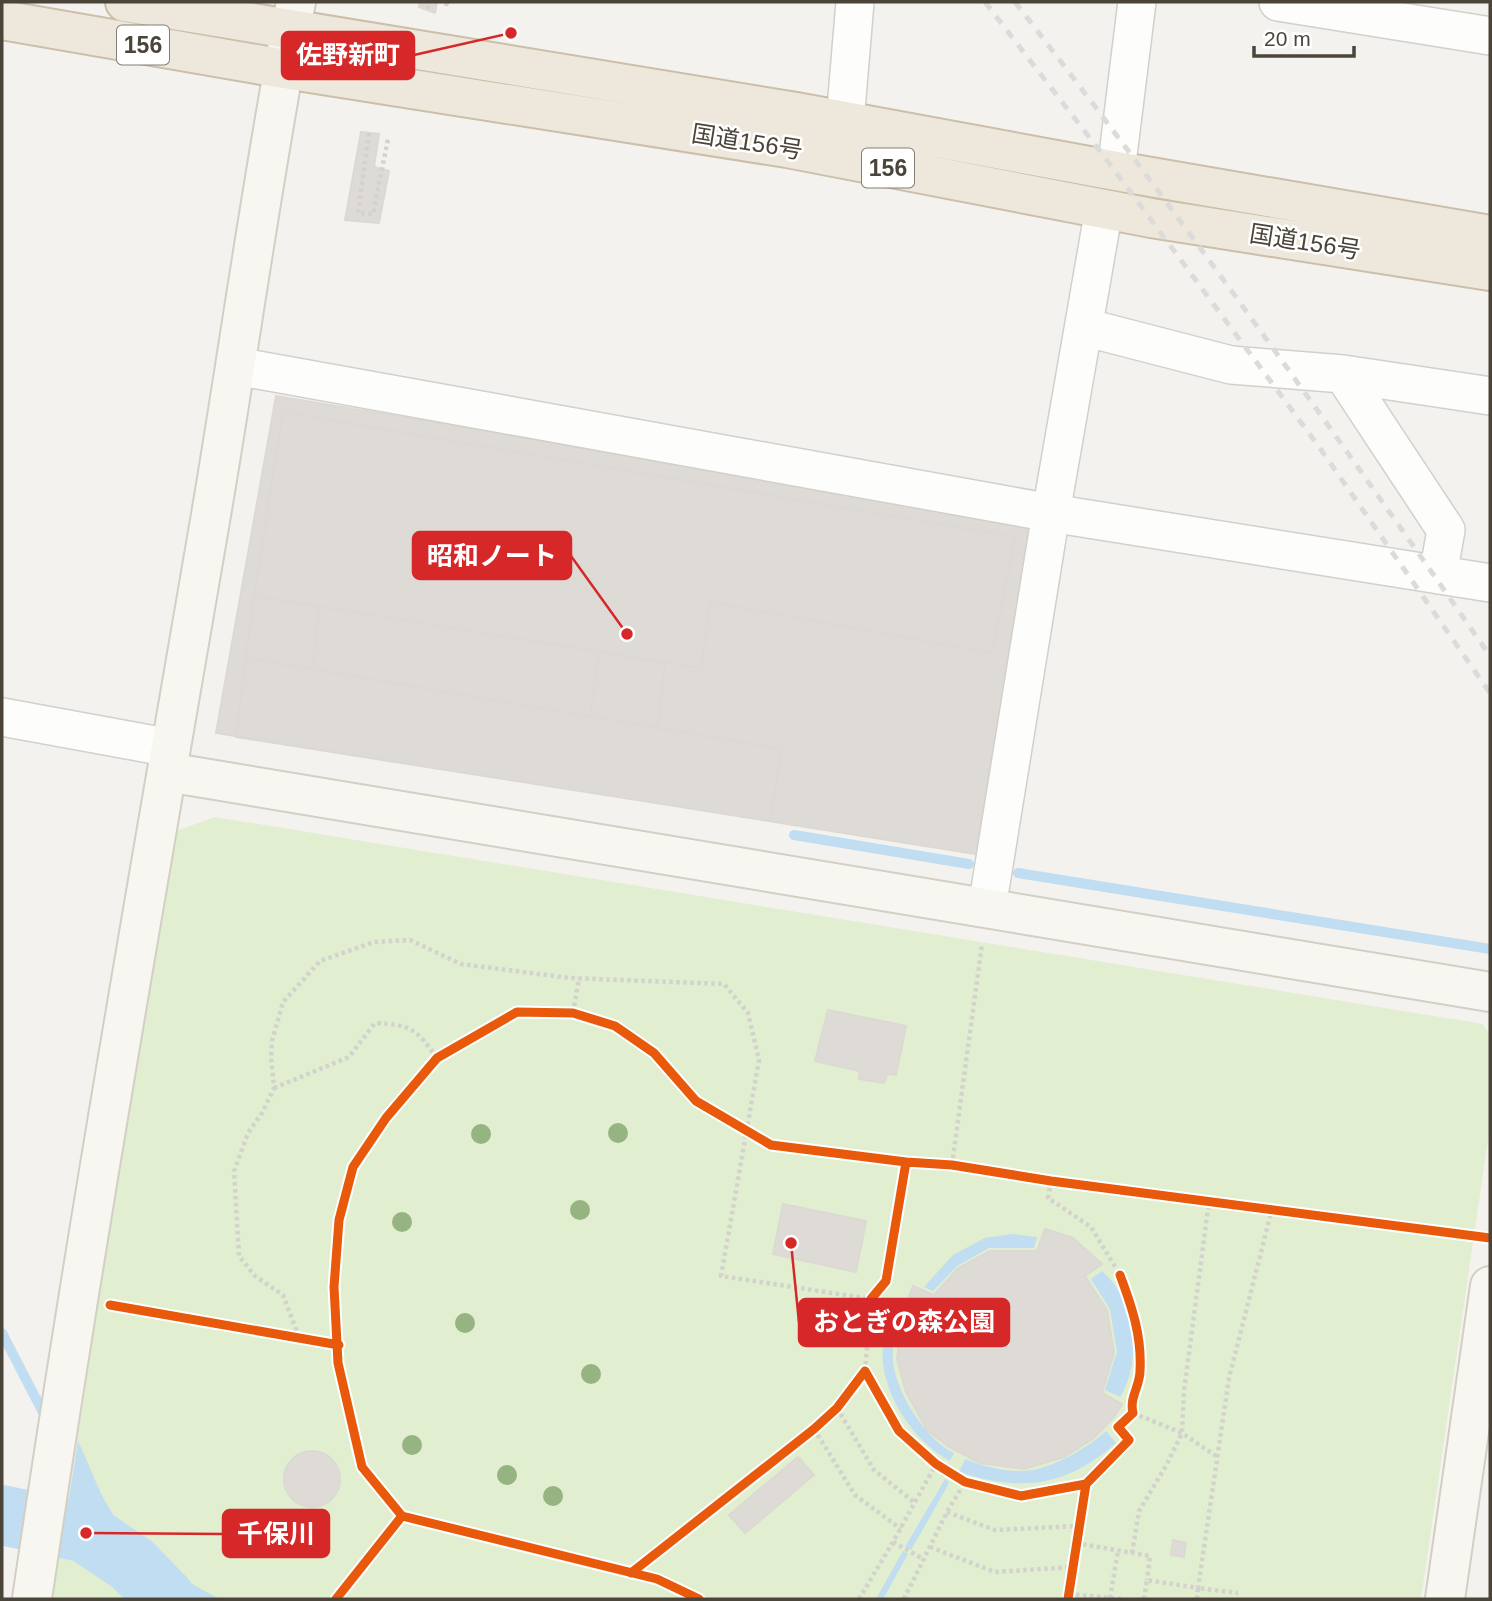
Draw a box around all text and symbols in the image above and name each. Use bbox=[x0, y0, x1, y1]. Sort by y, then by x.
scale bar bbox=[1254, 14, 1354, 58]
road number: 156 bbox=[117, 26, 169, 64]
text: 20 m bbox=[1264, 27, 1311, 50]
callout: 佐野新町 bbox=[282, 32, 414, 79]
text: 佐野新町 bbox=[296, 40, 400, 70]
street label: 国道156号 bbox=[690, 119, 805, 164]
road number: 156 bbox=[862, 148, 914, 188]
street label: 国道156号 bbox=[1248, 219, 1363, 264]
callout: 昭和ノート bbox=[413, 532, 571, 579]
text: 昭和ノート bbox=[427, 541, 557, 571]
callout: おとぎの森公園 bbox=[799, 1299, 1009, 1346]
text: おとぎの森公園 bbox=[813, 1307, 995, 1337]
callout: 千保川 bbox=[223, 1510, 329, 1557]
text: 千保川 bbox=[237, 1519, 315, 1549]

